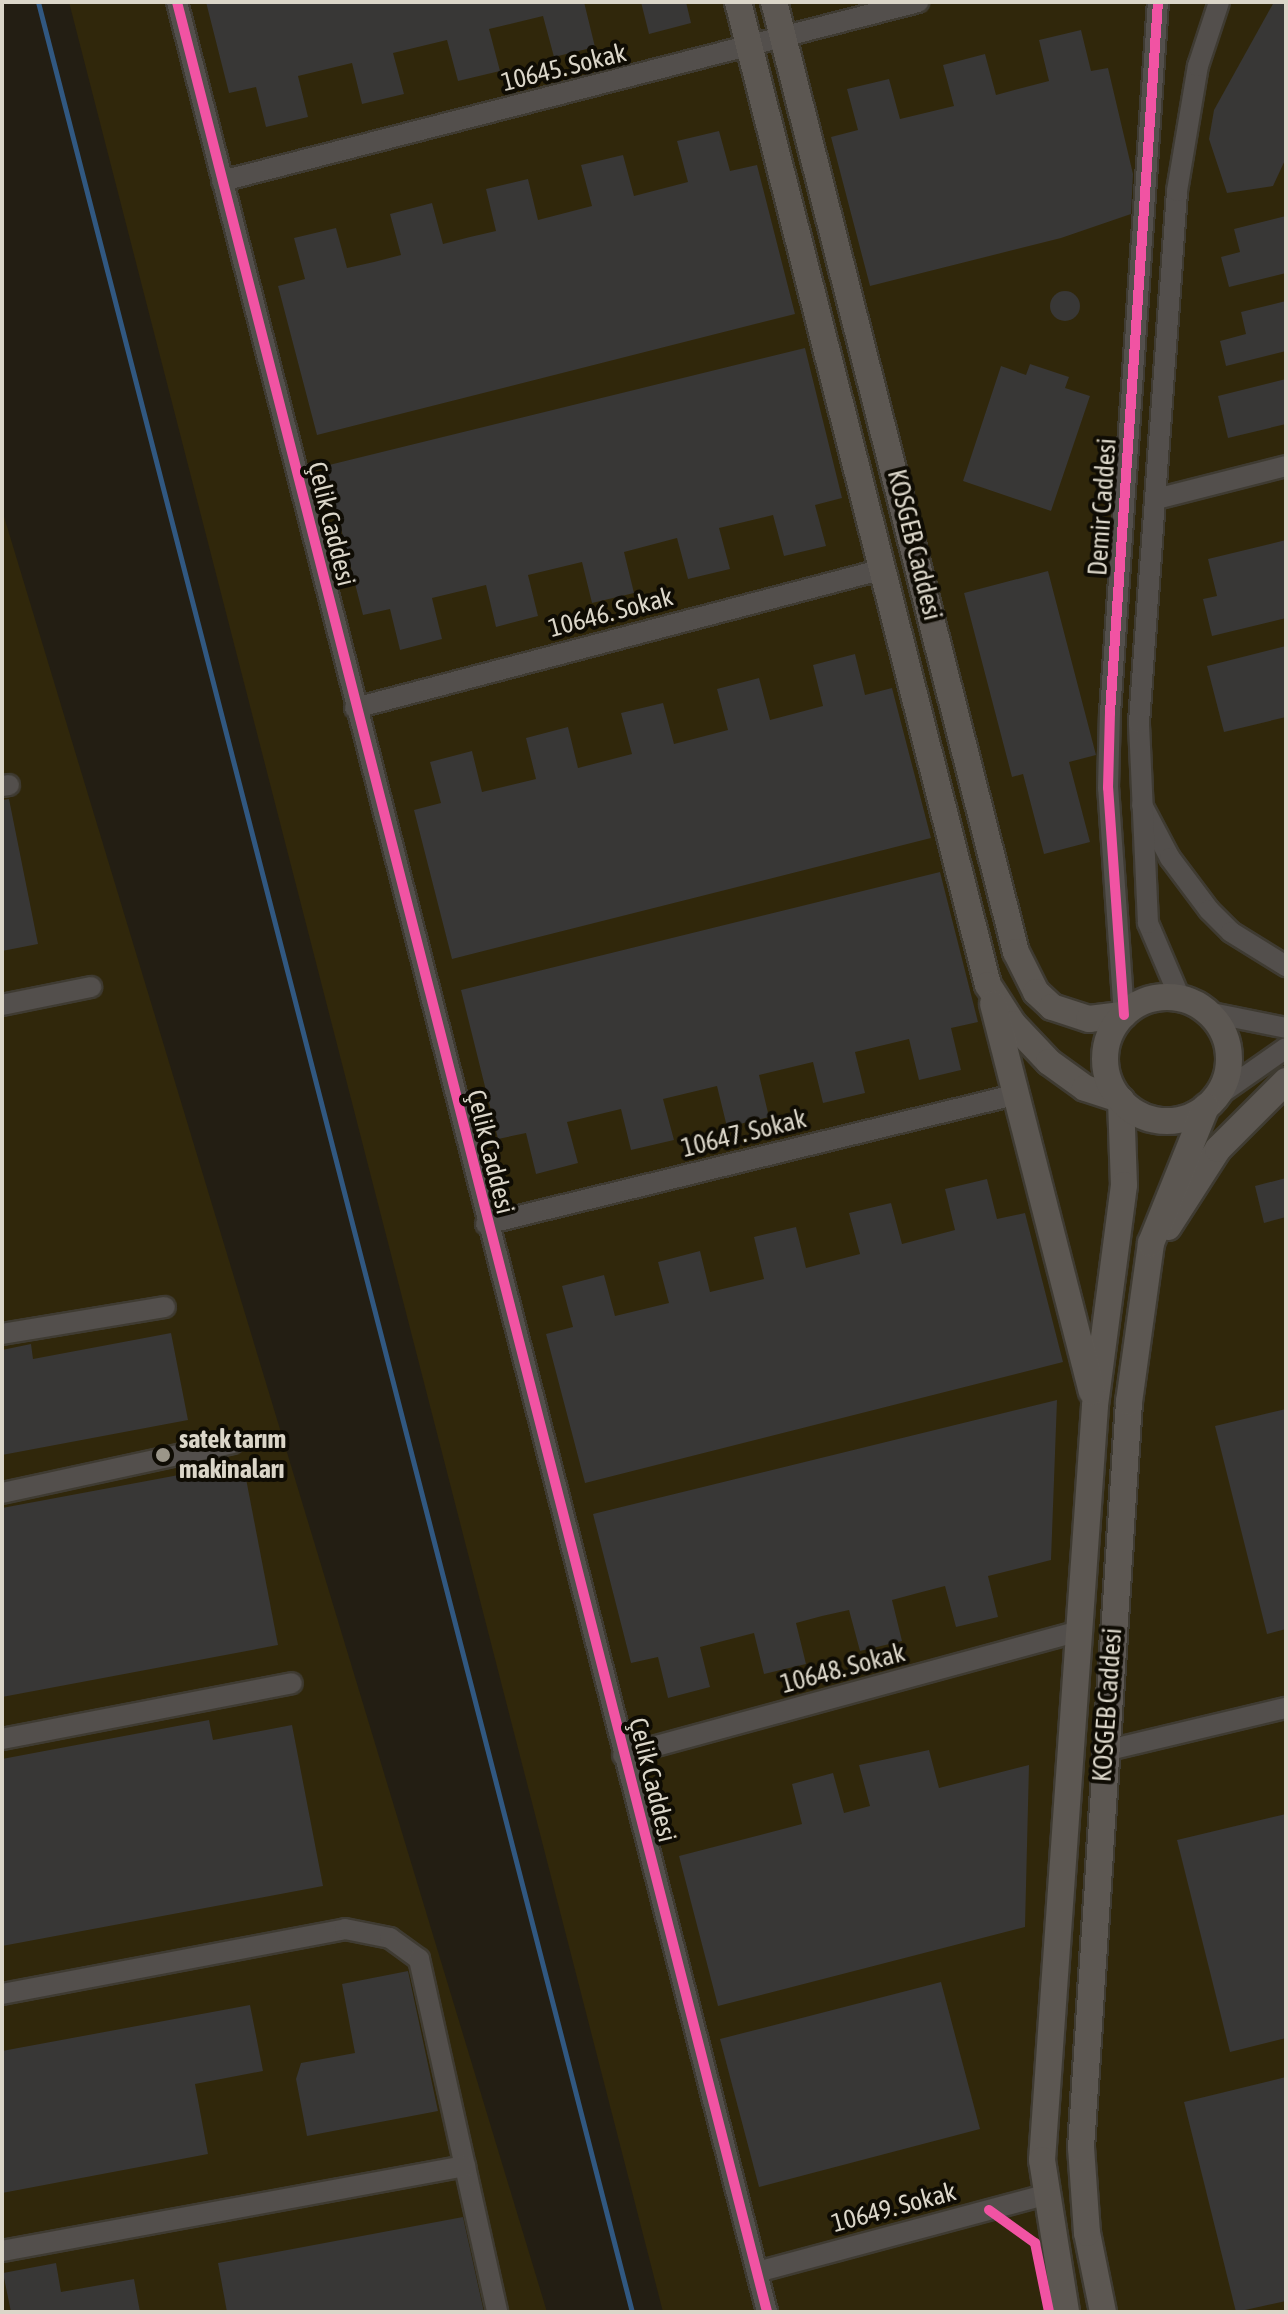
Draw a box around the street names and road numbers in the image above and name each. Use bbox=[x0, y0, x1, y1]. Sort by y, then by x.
street label: 10645. Sokak bbox=[498, 37, 630, 99]
street label: Demir Caddesi bbox=[1083, 437, 1123, 577]
street label: Çelik Caddesi bbox=[301, 459, 361, 589]
street label: KOSGEB Caddesi bbox=[880, 466, 948, 624]
street label: 10646. Sokak bbox=[545, 581, 677, 645]
street label: Çelik Caddesi bbox=[460, 1087, 520, 1217]
street label: 10647. Sokak bbox=[678, 1103, 810, 1165]
street label: KOSGEB Caddesi bbox=[1087, 1627, 1129, 1783]
street label: 10648. Sokak bbox=[777, 1637, 909, 1701]
street label: Çelik Caddesi bbox=[622, 1715, 682, 1845]
street label: 10649. Sokak bbox=[828, 2176, 960, 2240]

